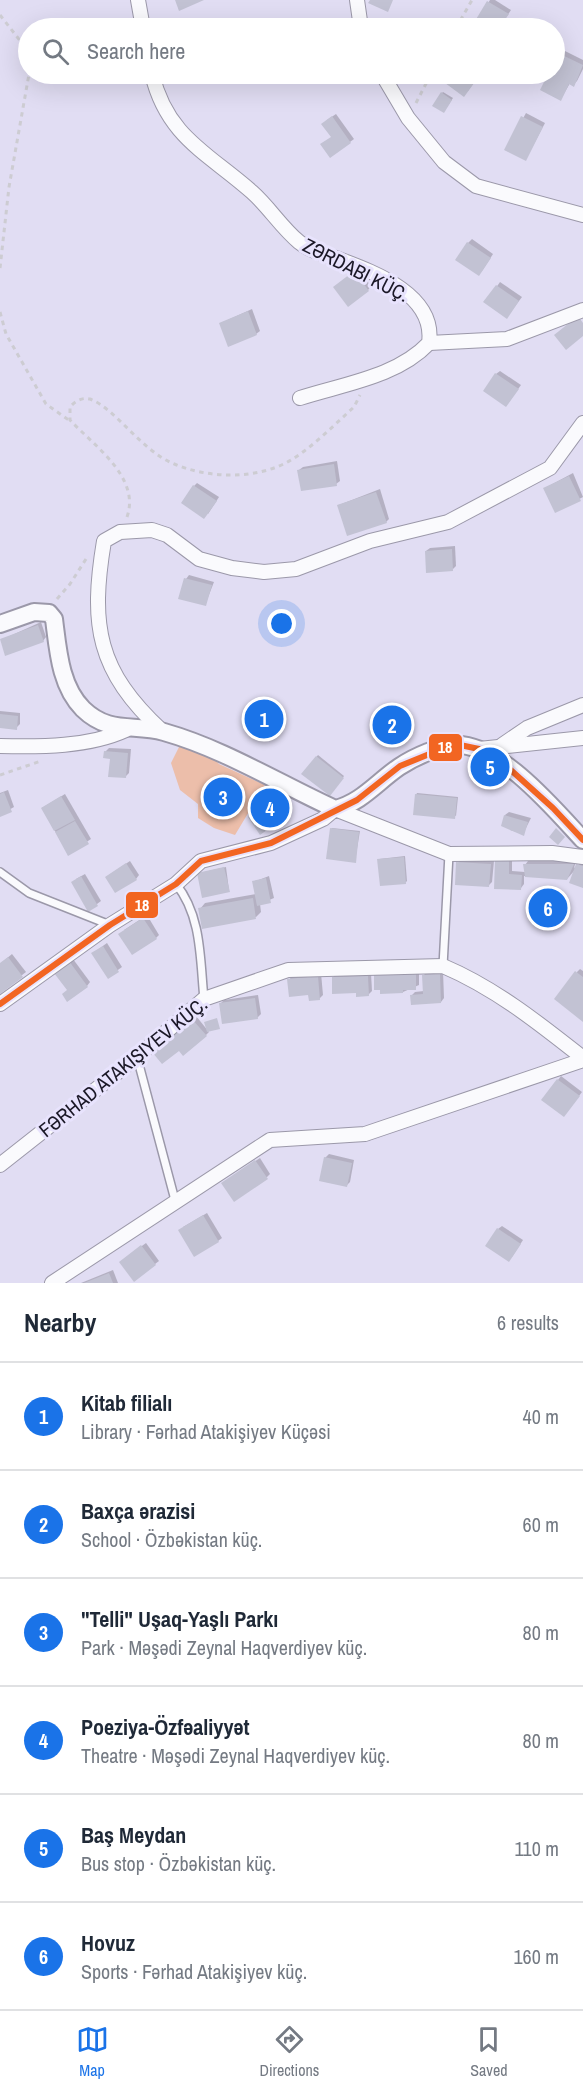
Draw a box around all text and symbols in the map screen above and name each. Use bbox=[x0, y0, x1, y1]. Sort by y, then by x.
search box bbox=[18, 18, 565, 84]
icon: search bbox=[39, 35, 72, 68]
text: Search here bbox=[87, 36, 185, 66]
street label: ZƏRDABI KÜÇ. bbox=[298, 231, 414, 308]
your location bbox=[267, 609, 296, 638]
pin: 1 bbox=[244, 696, 284, 742]
pin: 2 bbox=[372, 702, 412, 748]
line badge: 18 bbox=[428, 733, 463, 762]
text: 18 bbox=[438, 736, 452, 758]
pin: 5 bbox=[470, 744, 510, 789]
pin: 3 bbox=[204, 774, 242, 820]
pin: 4 bbox=[250, 786, 290, 830]
pin: 6 bbox=[528, 886, 568, 930]
line badge: 18 bbox=[125, 891, 159, 919]
text: 18 bbox=[135, 894, 149, 916]
street label: FƏRHAD ATAKIŞIYEV KÜÇ. bbox=[33, 990, 212, 1143]
text: Nearby bbox=[24, 1305, 96, 1340]
text: 6 results bbox=[497, 1309, 559, 1336]
text: Kitab filialı bbox=[81, 1388, 172, 1418]
text: 1 bbox=[39, 1403, 48, 1430]
text: 40 m bbox=[523, 1403, 559, 1430]
text: Library · Fərhad Atakişiyev Küçəsi bbox=[81, 1418, 331, 1445]
text: Baxça ərazisi bbox=[81, 1496, 195, 1526]
text: 2 bbox=[39, 1511, 48, 1538]
text: 60 m bbox=[523, 1511, 559, 1538]
text: School · Özbəkistan küç. bbox=[81, 1526, 262, 1553]
text: "Telli" Uşaq-Yaşlı Parkı bbox=[81, 1604, 278, 1634]
text: 3 bbox=[39, 1619, 48, 1646]
text: 80 m bbox=[523, 1619, 559, 1646]
text: Park · Məşədi Zeynal Haqverdiyev küç. bbox=[81, 1634, 367, 1661]
text: Poeziya-Özfəaliyyət bbox=[81, 1712, 249, 1742]
text: 4 bbox=[39, 1727, 48, 1754]
text: 80 m bbox=[523, 1727, 559, 1754]
text: Theatre · Məşədi Zeynal Haqverdiyev küç. bbox=[81, 1742, 390, 1769]
text: Baş Meydan bbox=[81, 1820, 186, 1850]
text: 5 bbox=[39, 1835, 48, 1862]
text: 110 m bbox=[515, 1835, 559, 1862]
text: Bus stop · Özbəkistan küç. bbox=[81, 1850, 276, 1877]
text: Hovuz bbox=[81, 1928, 135, 1958]
text: 6 bbox=[39, 1943, 48, 1970]
text: 160 m bbox=[513, 1943, 559, 1970]
text: Sports · Fərhad Atakişiyev küç. bbox=[81, 1958, 307, 1985]
tab: Map bbox=[76, 2023, 109, 2081]
tab: Directions bbox=[260, 2023, 319, 2081]
tab: Saved bbox=[470, 2023, 508, 2081]

